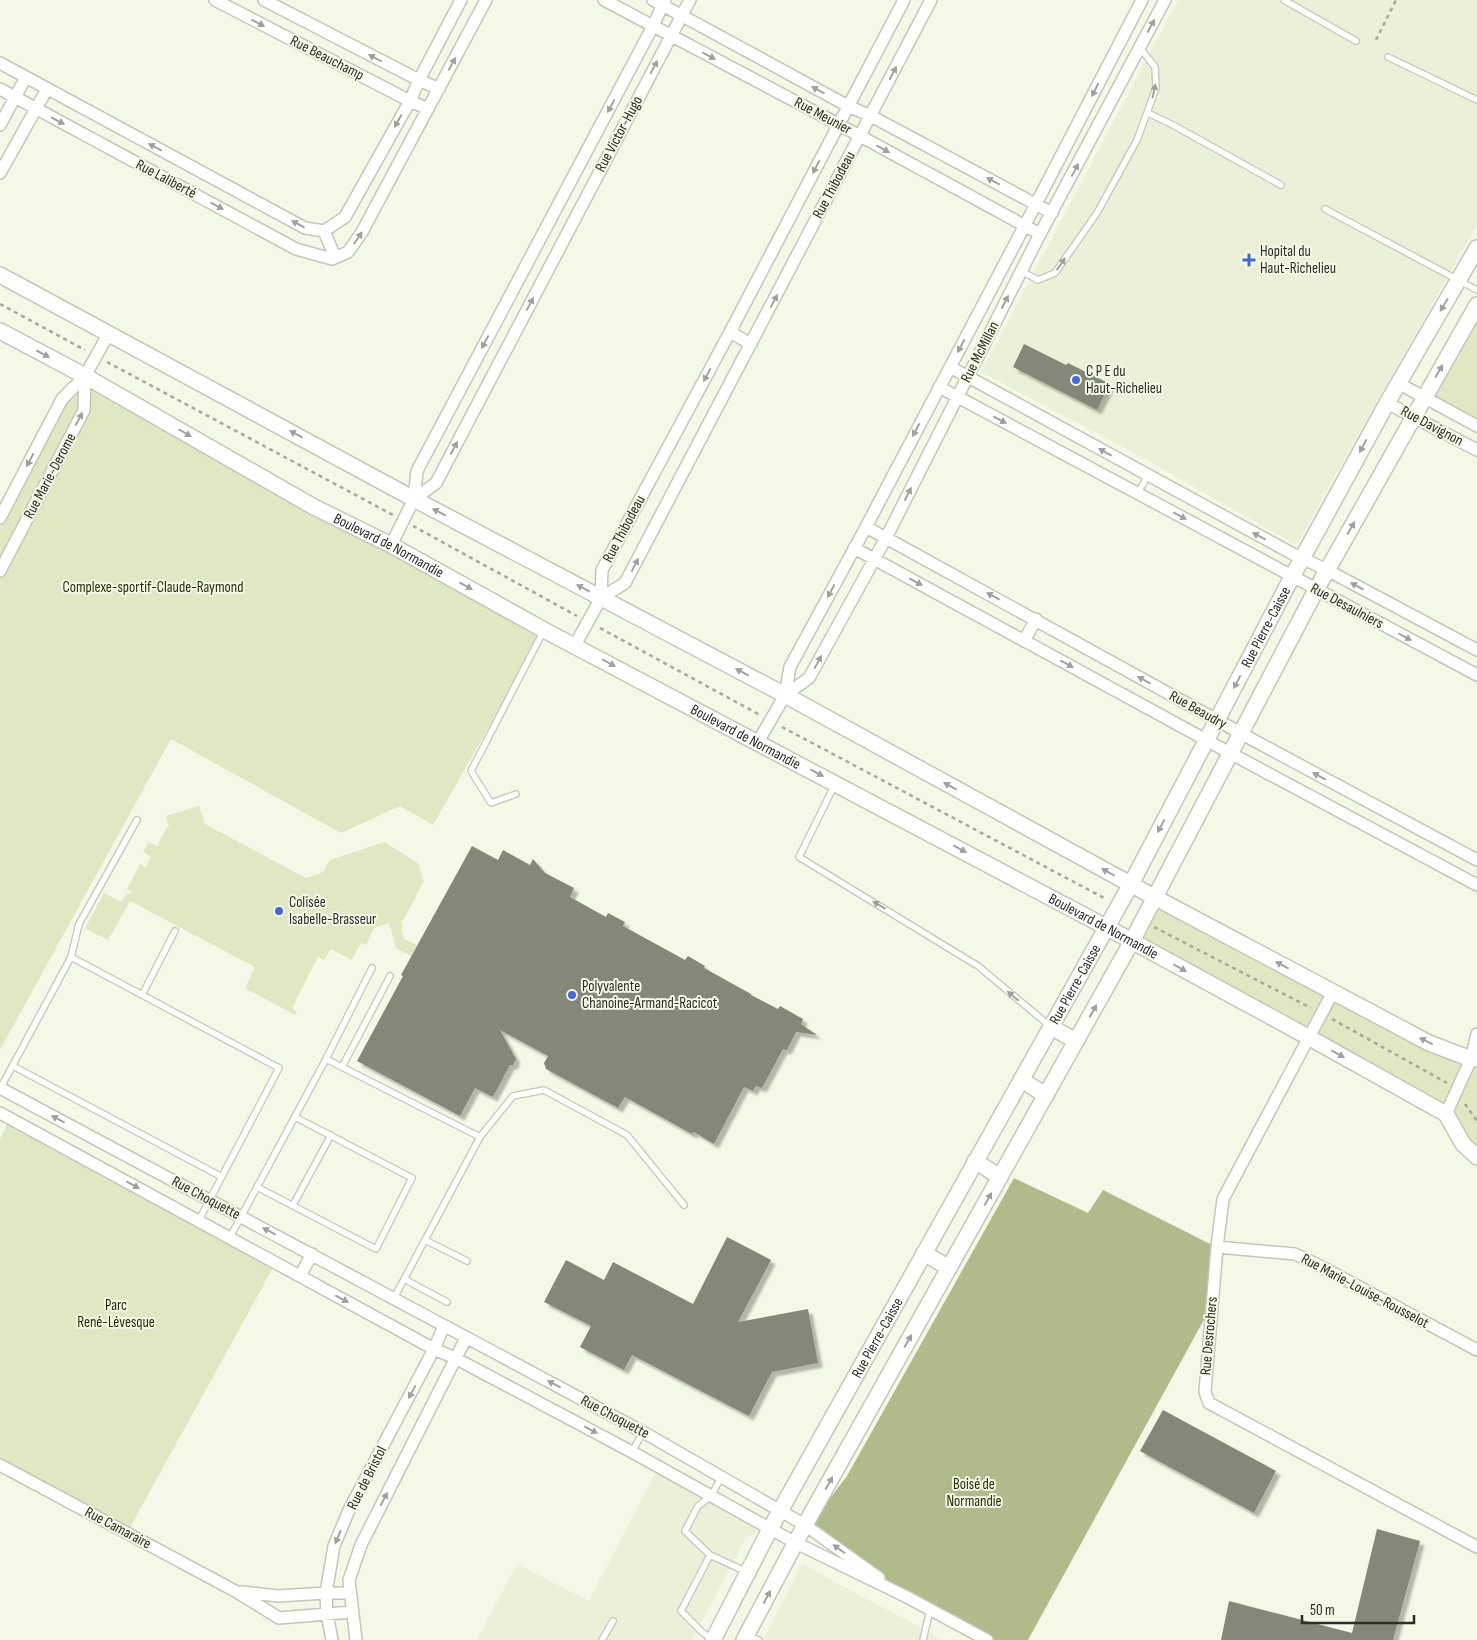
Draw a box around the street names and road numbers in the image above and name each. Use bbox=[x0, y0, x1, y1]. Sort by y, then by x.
street label: Rue Beauchamp bbox=[287, 31, 367, 85]
street label: Rue Victor-Hugo bbox=[591, 93, 647, 175]
street label: Rue Meunier bbox=[791, 93, 856, 139]
street label: Rue Thibodeau bbox=[808, 148, 860, 222]
street label: Rue Laliberté bbox=[132, 155, 200, 203]
street label: Rue McMillan bbox=[957, 318, 1003, 386]
street label: Rue Davignon bbox=[1397, 402, 1467, 450]
street label: Rue Marie-Derome bbox=[19, 430, 81, 522]
street label: Rue Thibodeau bbox=[598, 492, 650, 566]
street label: Boulevard de Normandie bbox=[330, 509, 447, 582]
street label: Rue Desaulniers bbox=[1307, 579, 1387, 633]
street label: Rue Pierre-Caisse bbox=[1237, 583, 1295, 671]
street label: Rue Beaudry bbox=[1166, 686, 1230, 734]
street label: Boulevard de Normandie bbox=[687, 700, 804, 773]
street label: Boulevard de Normandie bbox=[1045, 889, 1162, 963]
street label: Rue Pierre-Caisse bbox=[1045, 941, 1105, 1028]
street label: Rue Choquette bbox=[168, 1172, 244, 1224]
street label: Rue Marie-Louise-Rousselot bbox=[1298, 1249, 1433, 1333]
street label: Rue Pierre-Caisse bbox=[847, 1294, 907, 1381]
street label: Rue Desrochers bbox=[1196, 1296, 1222, 1376]
street label: Rue Choquette bbox=[577, 1391, 653, 1443]
street label: Rue de Bristol bbox=[343, 1443, 391, 1513]
street label: Rue Camaraire bbox=[82, 1503, 154, 1553]

